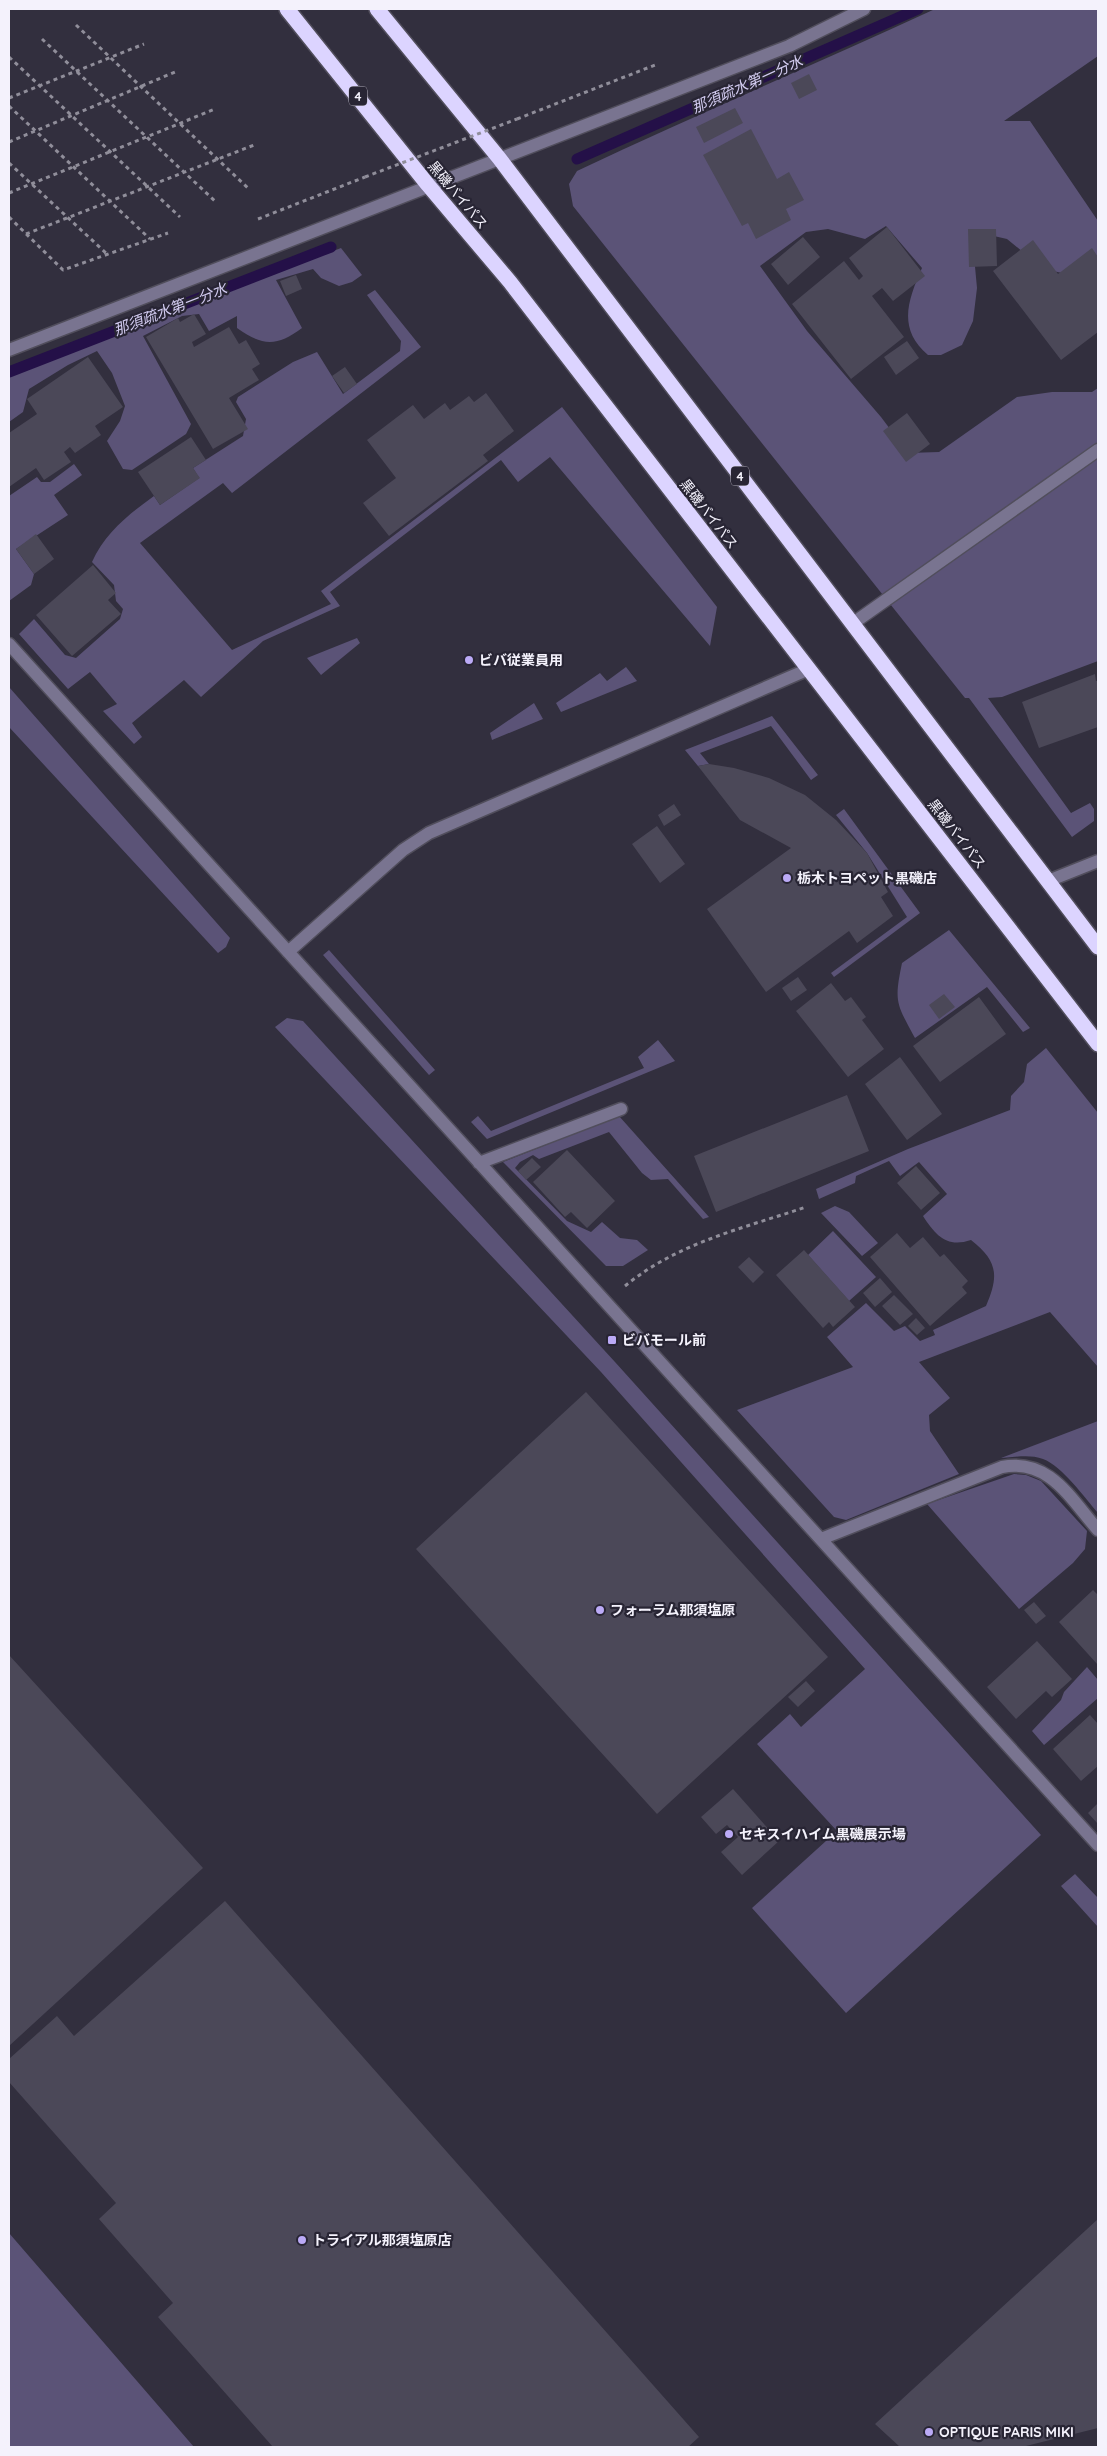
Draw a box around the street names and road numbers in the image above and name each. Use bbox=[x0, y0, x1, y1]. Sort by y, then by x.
road number: 4 bbox=[349, 86, 367, 105]
street label: 黒磯バイパス bbox=[424, 157, 492, 233]
road number: 4 bbox=[731, 466, 749, 486]
street label: 黒磯バイパス bbox=[676, 475, 742, 553]
street label: 黒磯バイパス bbox=[924, 795, 990, 873]

